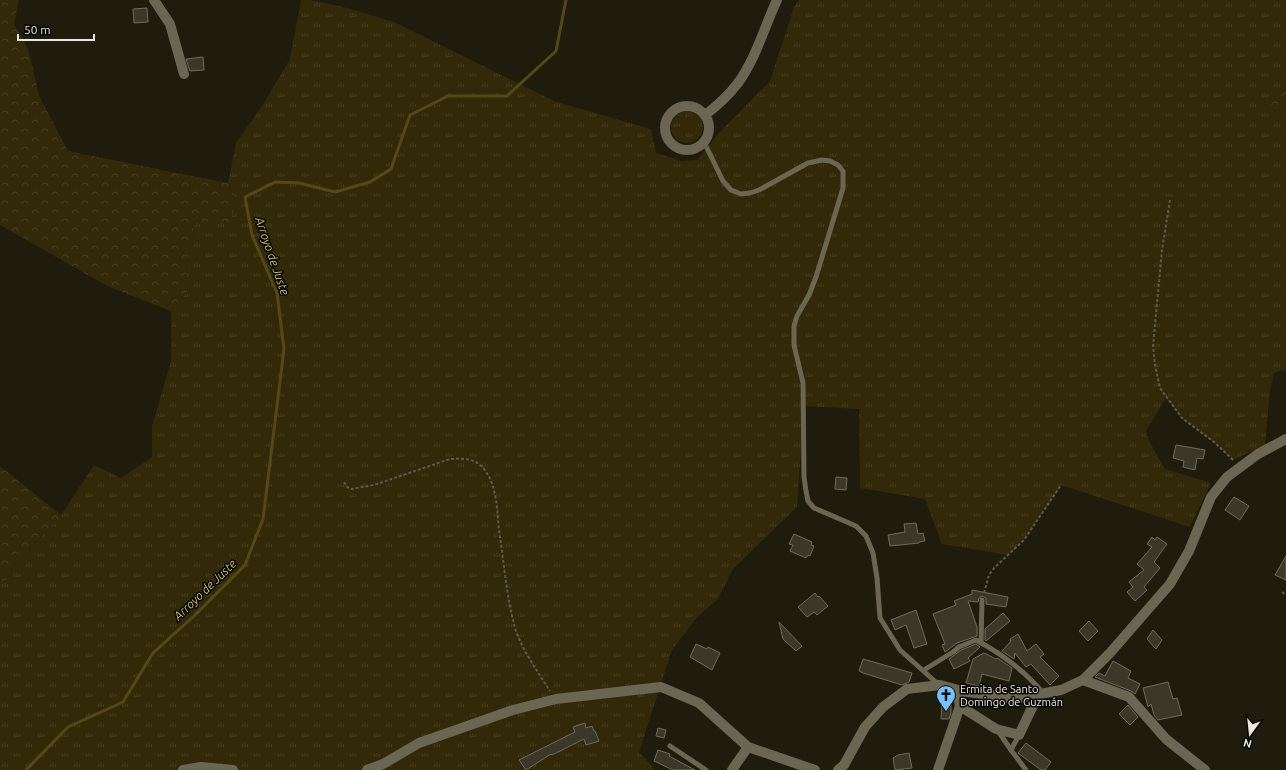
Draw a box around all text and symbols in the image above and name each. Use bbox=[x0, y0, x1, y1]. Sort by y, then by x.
scale bar bbox=[18, 16, 94, 42]
text: 50 m bbox=[24, 23, 51, 36]
water label: Arroyo de Juste bbox=[253, 214, 292, 297]
water label: Arroyo de Juste bbox=[170, 557, 239, 623]
place label: Ermita de Santo Domingo de Guzmán bbox=[960, 683, 1063, 708]
church icon: Ermita de Santo Domingo de Guzmán bbox=[935, 684, 957, 712]
north arrow bbox=[1230, 714, 1270, 754]
text: N bbox=[1242, 737, 1253, 751]

